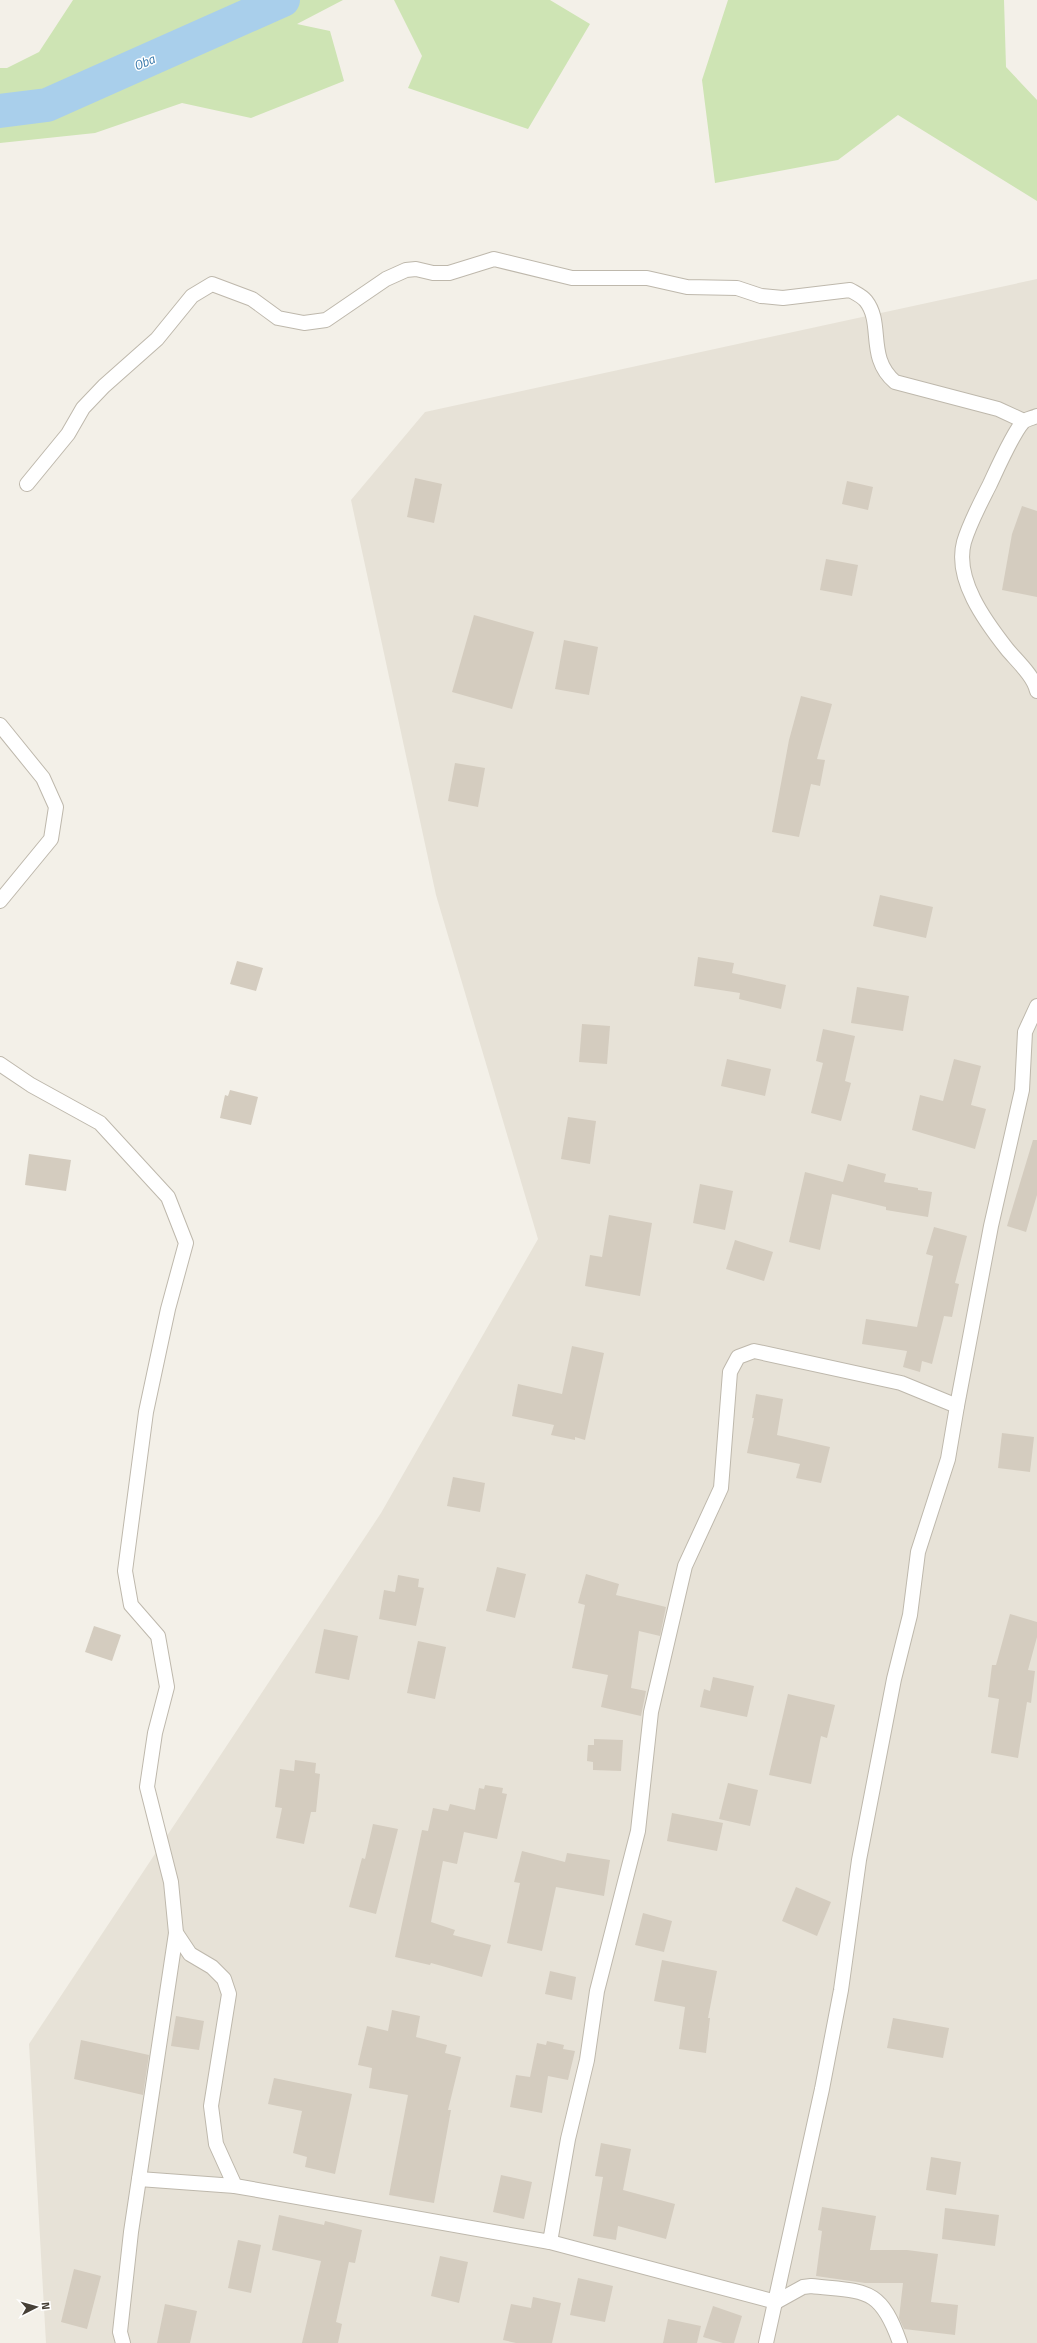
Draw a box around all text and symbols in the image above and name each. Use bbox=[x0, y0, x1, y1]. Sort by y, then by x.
water label: Oba bbox=[130, 48, 159, 75]
north arrow bbox=[16, 2287, 56, 2327]
text: N bbox=[38, 2301, 54, 2311]

